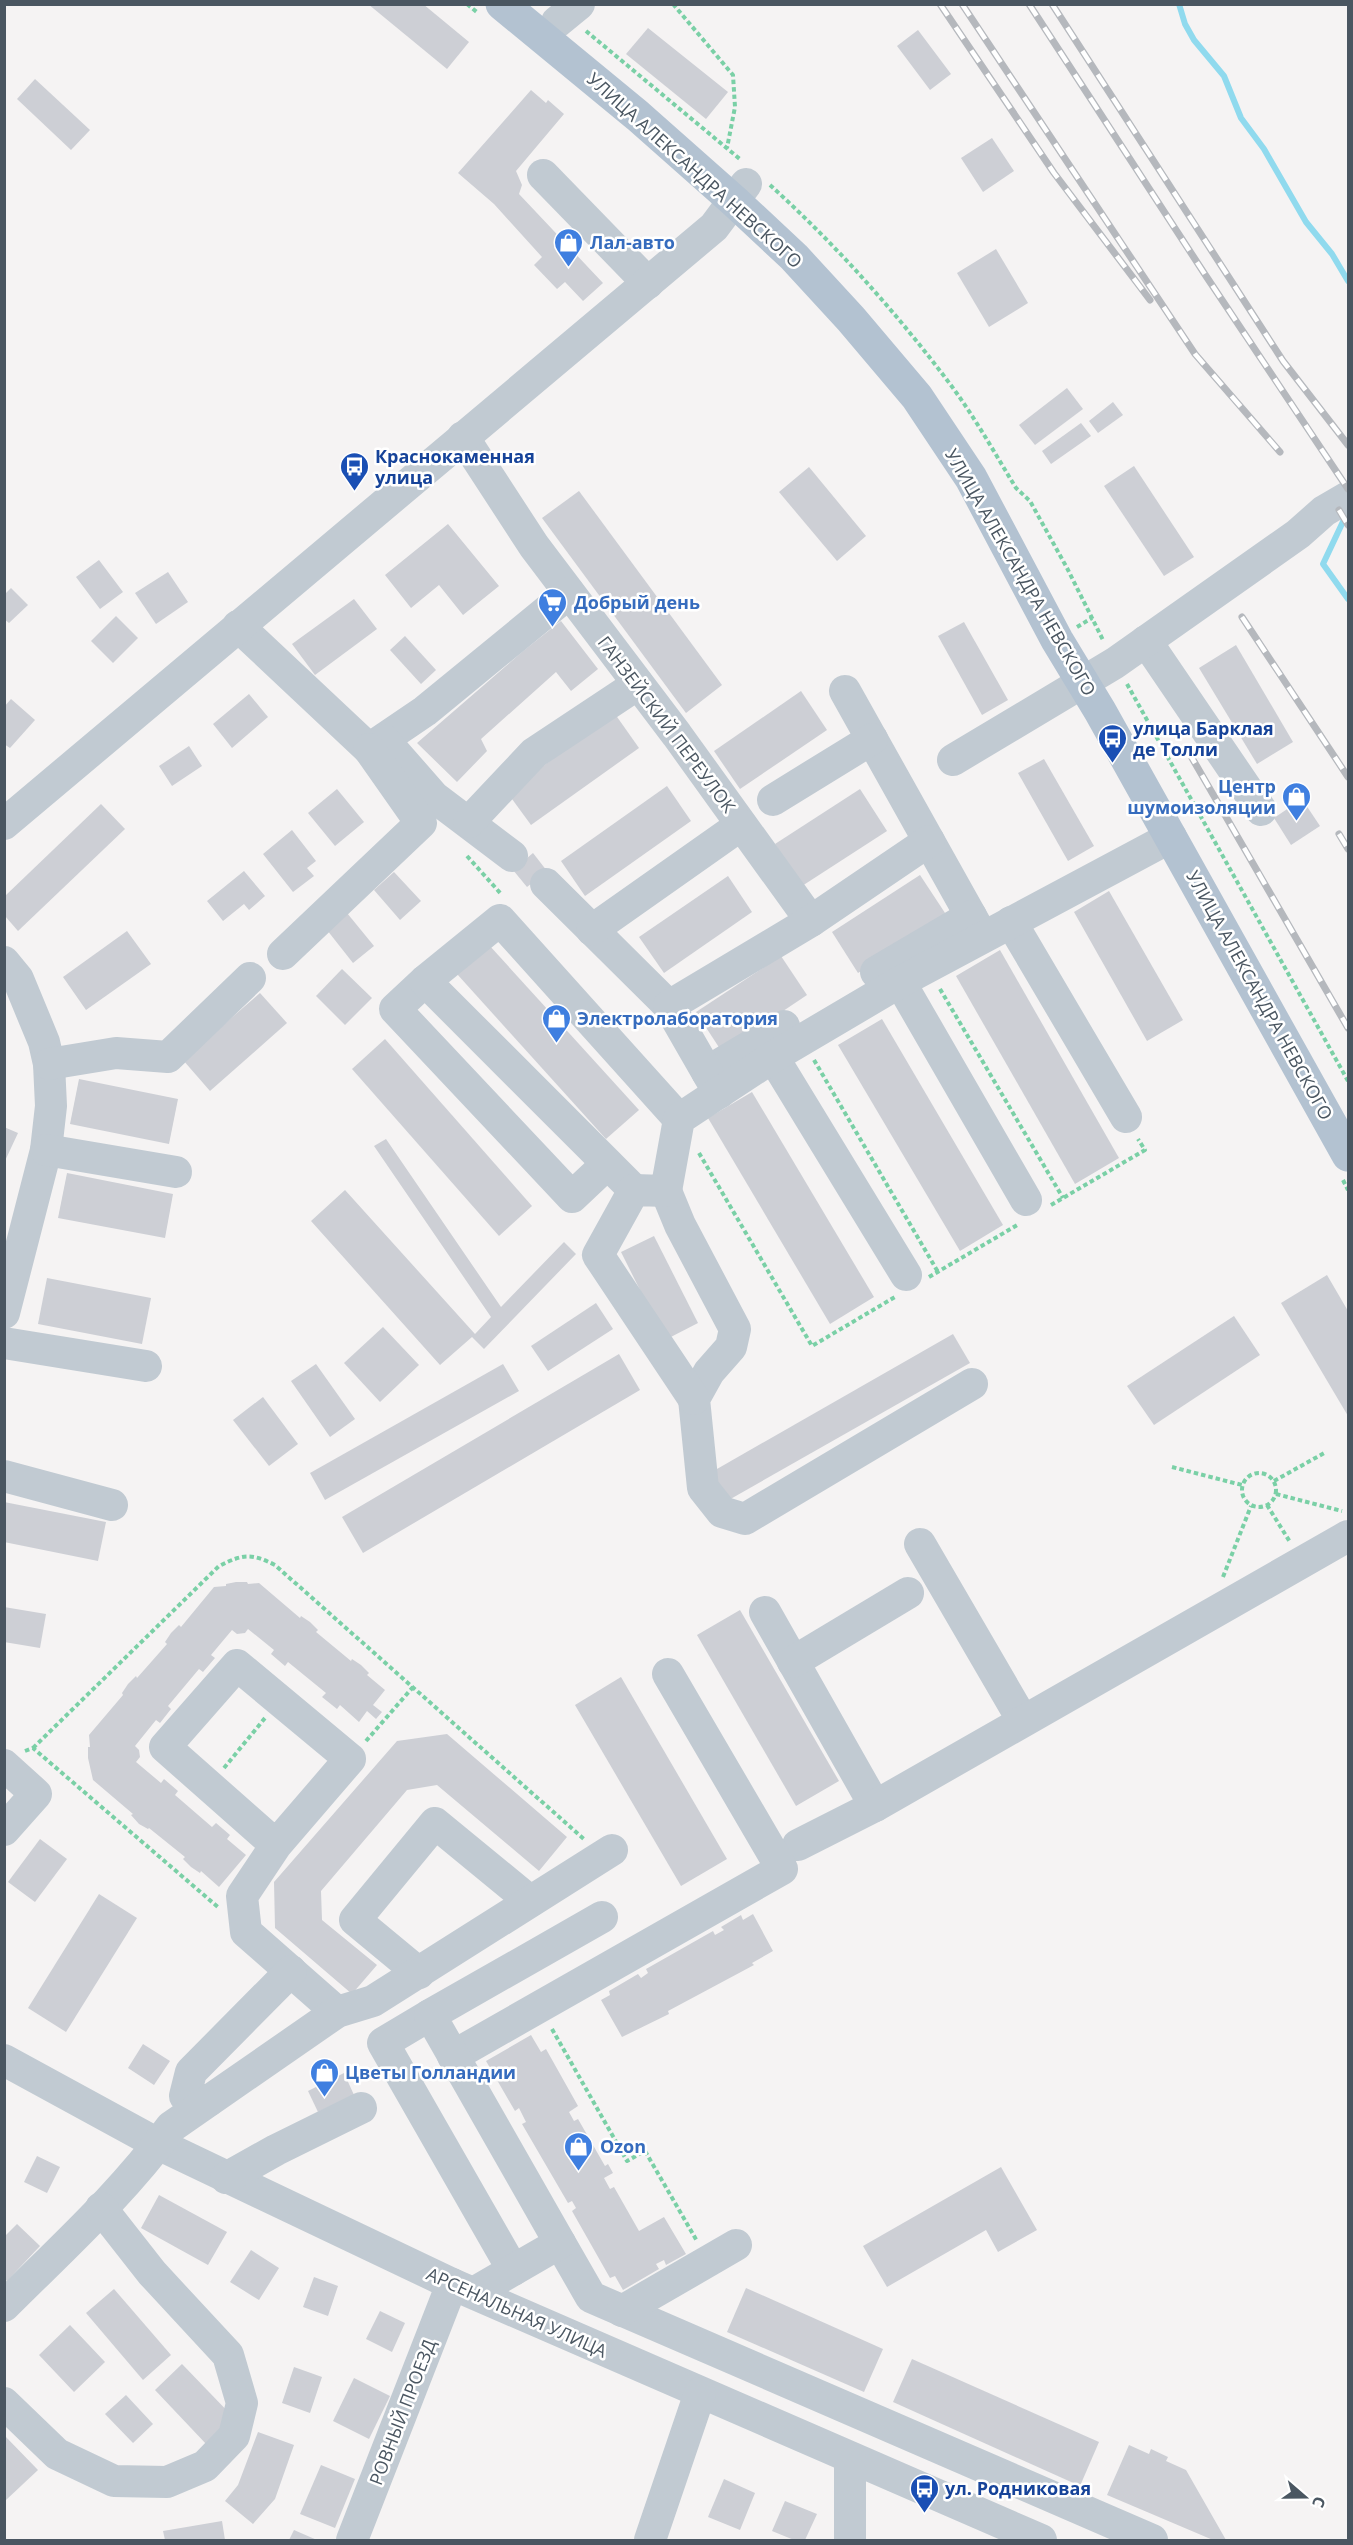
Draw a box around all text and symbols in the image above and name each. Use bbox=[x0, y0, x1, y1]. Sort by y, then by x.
street label: УЛИЦА АЛЕКСАНДРА НЕВСКОГО bbox=[582, 67, 808, 273]
shop icon: Лал-авто bbox=[553, 226, 585, 268]
place label: Лал-авто bbox=[590, 230, 675, 254]
place label: Краснокаменная улица bbox=[375, 444, 535, 489]
street label: УЛИЦА АЛЕКСАНДРА НЕВСКОГО bbox=[940, 444, 1102, 700]
bus stop icon: Краснокаменная улица bbox=[338, 450, 370, 492]
supermarket icon: Добрый день bbox=[537, 586, 569, 628]
place label: Добрый день bbox=[574, 590, 700, 614]
street label: ГАНЗЕЙСКИЙ ПЕРЕУЛОК bbox=[593, 631, 741, 817]
place label: улица Барклая де Толли bbox=[1133, 716, 1274, 761]
bus stop icon: улица Барклая де Толли bbox=[1096, 722, 1128, 764]
place label: Центр шумоизоляции bbox=[1127, 774, 1276, 819]
shop icon: Центр шумоизоляции bbox=[1281, 780, 1313, 822]
street label: УЛИЦА АЛЕКСАНДРА НЕВСКОГО bbox=[1181, 866, 1339, 1124]
shop icon: Электролаборатория bbox=[540, 1002, 572, 1044]
place label: Электролаборатория bbox=[577, 1006, 778, 1030]
shop icon: Цветы Голландии bbox=[308, 2056, 340, 2098]
place label: Цветы Голландии bbox=[345, 2060, 516, 2084]
shop icon: Ozon bbox=[563, 2130, 595, 2172]
place label: Ozon bbox=[600, 2134, 646, 2158]
street label: АРСЕНАЛЬНАЯ УЛИЦА bbox=[423, 2261, 612, 2363]
street label: РОВНЫЙ ПРОЕЗД bbox=[363, 2336, 441, 2488]
north arrow bbox=[1275, 2467, 1335, 2527]
bus stop icon: ул. Родниковая bbox=[908, 2472, 940, 2514]
place label: ул. Родниковая bbox=[945, 2476, 1091, 2500]
text: С bbox=[1307, 2494, 1331, 2511]

